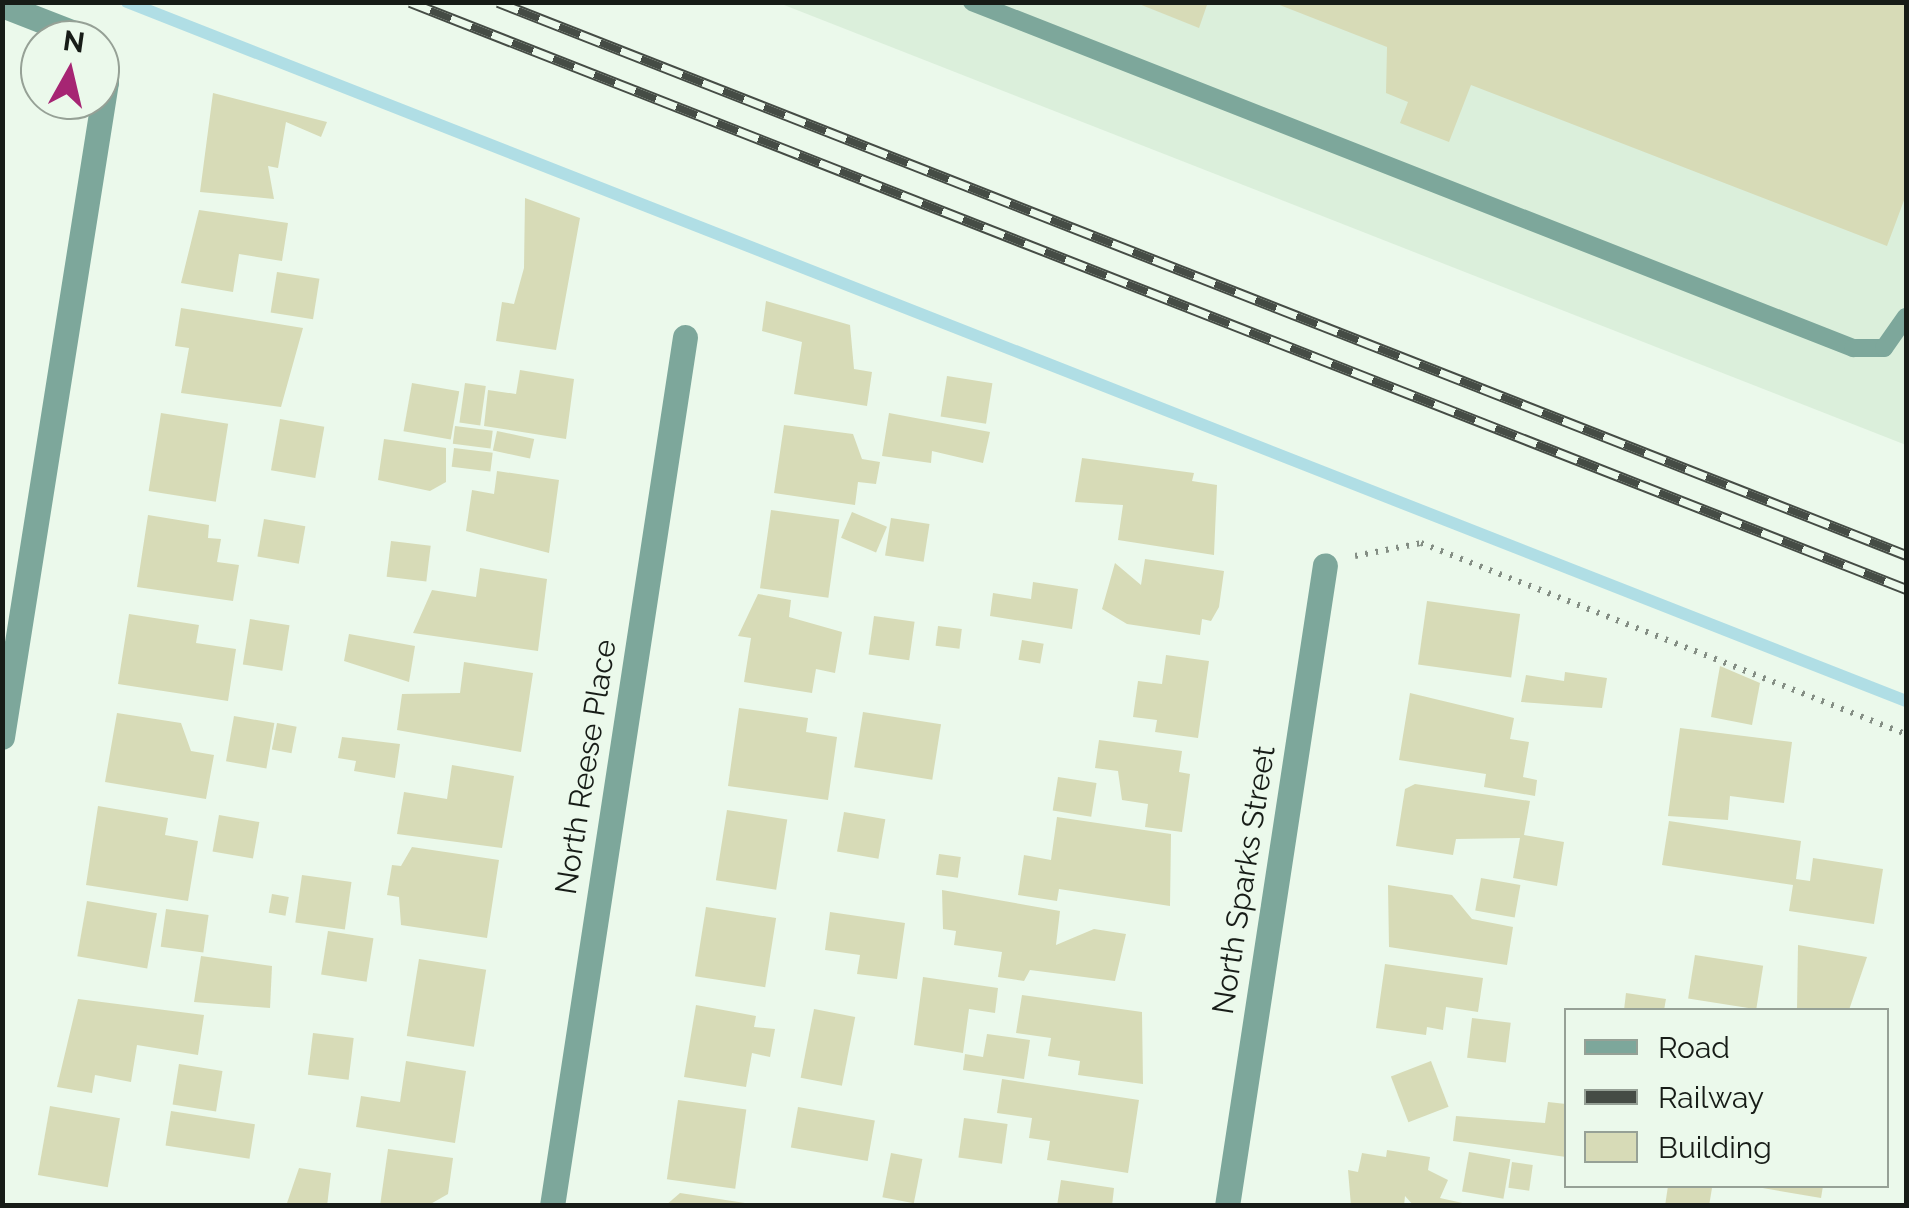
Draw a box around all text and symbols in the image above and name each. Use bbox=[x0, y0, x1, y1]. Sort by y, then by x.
north arrow bbox=[20, 20, 120, 120]
text: N bbox=[61, 24, 87, 60]
street label: North Reese Place bbox=[548, 637, 624, 897]
street label: North Sparks Street bbox=[1205, 743, 1283, 1017]
legend bbox=[1564, 1008, 1889, 1188]
text: Road bbox=[1658, 1030, 1730, 1065]
text: Railway bbox=[1658, 1080, 1764, 1115]
text: Building bbox=[1658, 1130, 1772, 1165]

